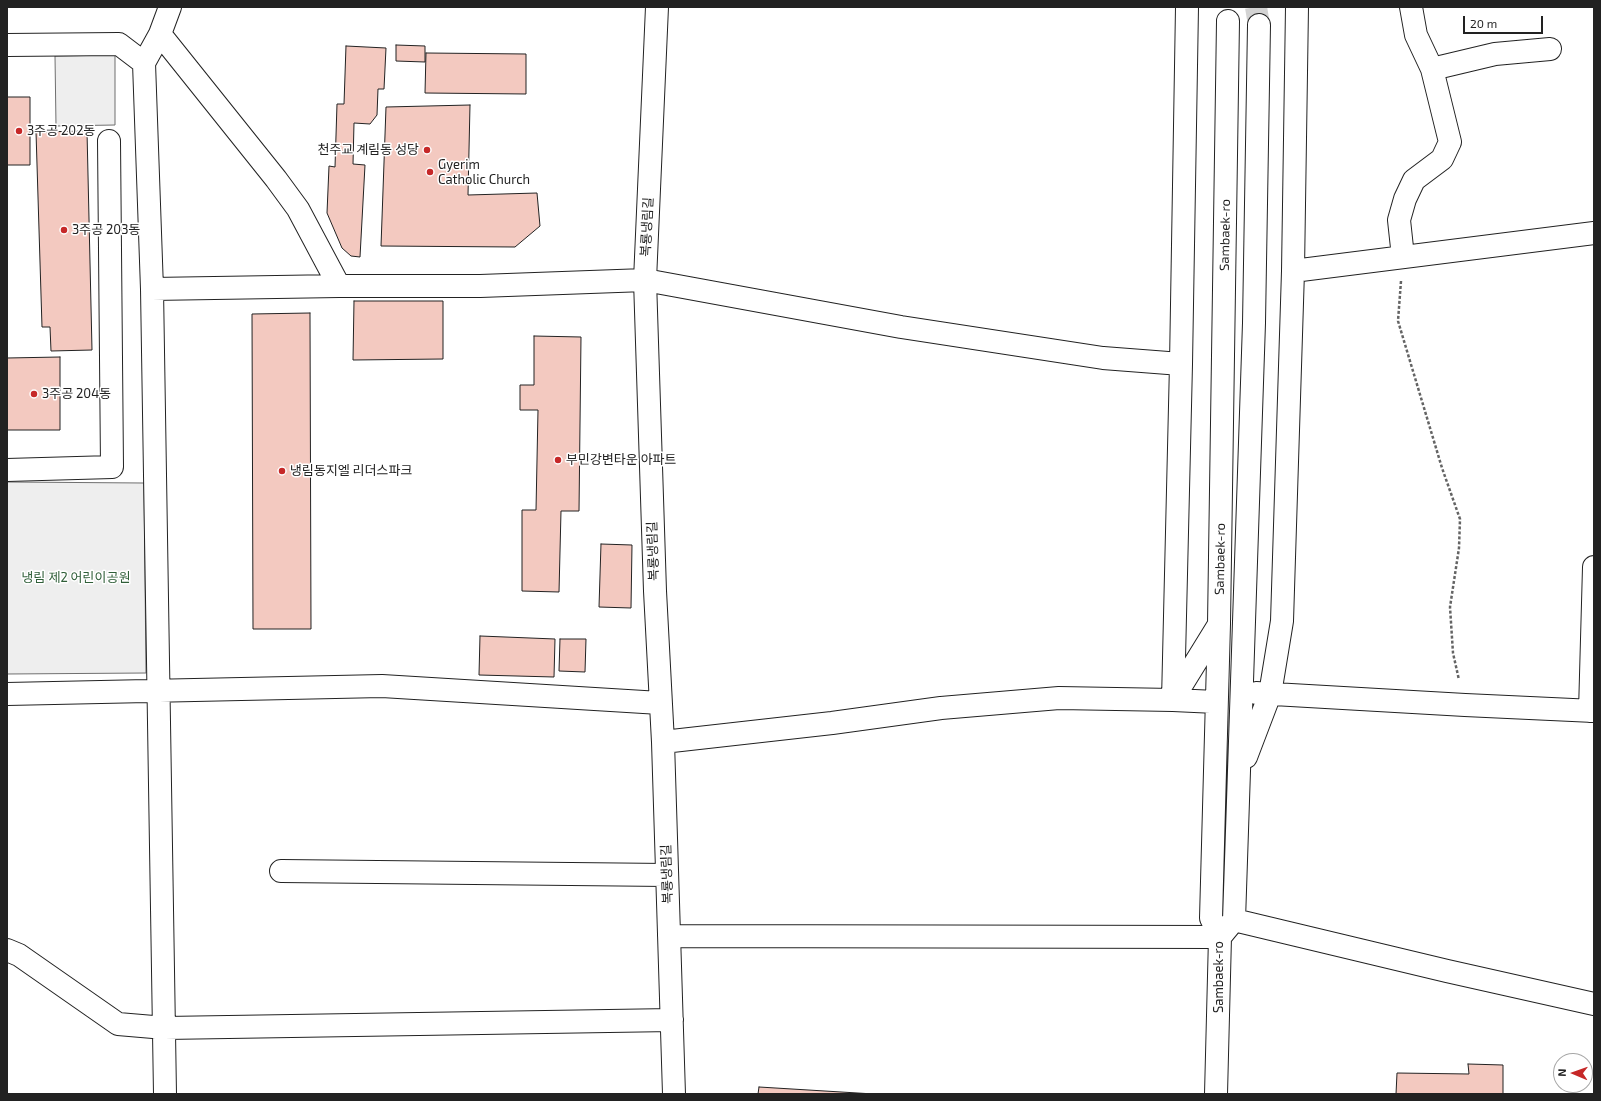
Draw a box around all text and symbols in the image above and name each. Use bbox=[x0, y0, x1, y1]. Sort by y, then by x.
scale bar bbox=[1465, 8, 1545, 34]
text: 20 m bbox=[1470, 16, 1497, 30]
place label: 3주공 202동 bbox=[27, 123, 95, 139]
marker: 3주공 202동 bbox=[14, 126, 24, 136]
place label: 천주교 계림동 성당 bbox=[318, 142, 419, 158]
marker: 천주교 계림동 성당 bbox=[422, 145, 432, 155]
place label: Gyerim Catholic Church bbox=[438, 157, 530, 188]
marker: Gyerim Catholic Church bbox=[425, 167, 435, 177]
street label: 복룡냉림길 bbox=[638, 197, 656, 257]
street label: Sambaek-ro bbox=[1217, 199, 1233, 271]
place label: 3주공 203동 bbox=[72, 222, 140, 238]
marker: 3주공 203동 bbox=[59, 225, 69, 235]
place label: 3주공 204동 bbox=[42, 386, 111, 402]
marker: 3주공 204동 bbox=[29, 389, 39, 399]
place label: 부민강변타운 아파트 bbox=[566, 452, 677, 468]
marker: 부민강변타운 아파트 bbox=[553, 455, 563, 465]
place label: 냉림동지엘 리더스파크 bbox=[290, 463, 412, 479]
marker: 냉림동지엘 리더스파크 bbox=[277, 466, 287, 476]
street label: 복룡냉림길 bbox=[644, 521, 662, 581]
street label: Sambaek-ro bbox=[1212, 523, 1228, 595]
park label: 냉림 제2 어린이공원 bbox=[22, 570, 130, 586]
street label: 복룡냉림길 bbox=[658, 844, 676, 904]
street label: Sambaek-ro bbox=[1211, 941, 1227, 1013]
north arrow bbox=[1553, 1053, 1593, 1093]
text: N bbox=[1555, 1068, 1568, 1077]

